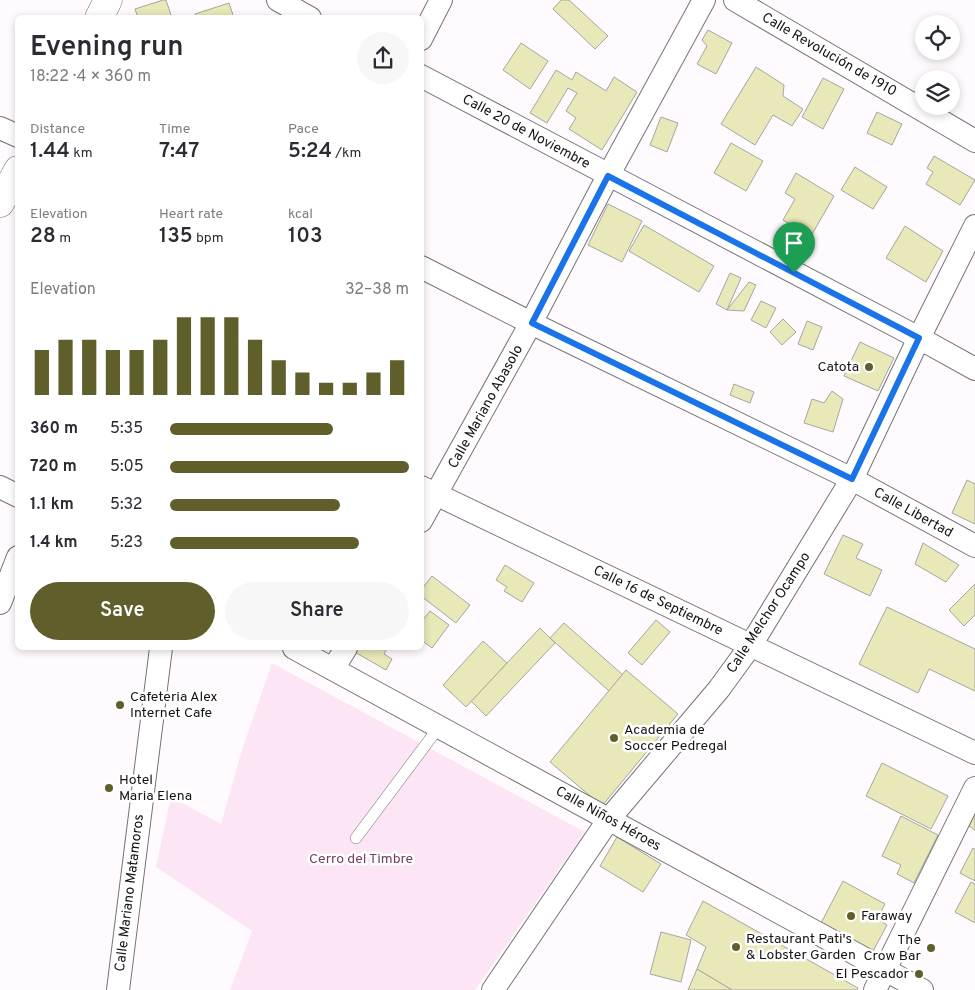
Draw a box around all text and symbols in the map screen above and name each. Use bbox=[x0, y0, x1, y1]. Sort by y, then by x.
street label: Calle Revolución de 1910 bbox=[758, 9, 900, 101]
map controls bbox=[915, 15, 960, 115]
button: locate bbox=[915, 15, 960, 60]
text: Evening run bbox=[30, 30, 184, 66]
button: share bbox=[357, 32, 409, 84]
text: 18:22 · 4 × 360 m bbox=[30, 67, 151, 87]
button: layers bbox=[915, 70, 960, 115]
street label: Calle 20 de Noviembre bbox=[459, 91, 593, 173]
text: Distance bbox=[30, 121, 85, 138]
text: Time bbox=[159, 121, 190, 138]
text: Pace bbox=[288, 121, 319, 138]
text: 1.44 bbox=[30, 138, 70, 165]
text: 7:47 bbox=[159, 138, 199, 165]
text: 5:24 bbox=[288, 138, 332, 165]
text: km bbox=[70, 145, 93, 162]
text: /km bbox=[332, 145, 361, 162]
text: Elevation bbox=[30, 206, 88, 223]
text: Heart rate bbox=[159, 206, 223, 223]
text: kcal bbox=[288, 206, 313, 223]
pin bbox=[773, 222, 815, 273]
text: 28 bbox=[30, 223, 56, 250]
text: 135 bbox=[159, 223, 193, 250]
text: 103 bbox=[288, 223, 323, 250]
icon: arrive bbox=[780, 229, 808, 257]
text: m bbox=[56, 230, 71, 247]
text: bpm bbox=[193, 230, 224, 247]
text: Elevation bbox=[30, 280, 96, 300]
text: 32–38 m bbox=[345, 280, 409, 300]
street label: Calle Mariano Abasolo bbox=[445, 342, 527, 472]
place label: Catota bbox=[817, 359, 859, 376]
marker: Catota bbox=[863, 361, 875, 373]
text: 360 m bbox=[30, 419, 78, 439]
text: 5:35 bbox=[110, 419, 143, 439]
text: 720 m bbox=[30, 457, 77, 477]
text: 5:05 bbox=[110, 457, 144, 477]
street label: Calle Libertad bbox=[870, 484, 956, 542]
text: 1.1 km bbox=[30, 495, 74, 515]
text: 5:32 bbox=[110, 495, 143, 515]
text: 1.4 km bbox=[30, 533, 78, 553]
text: 5:23 bbox=[110, 533, 143, 553]
street label: Calle Melchor Ocampo bbox=[723, 549, 815, 677]
street label: Calle 16 de Septiembre bbox=[590, 562, 726, 640]
button: Save bbox=[30, 582, 215, 640]
button: Share bbox=[225, 582, 409, 640]
place label: Cafeteria Alex Internet Cafe bbox=[130, 689, 218, 722]
marker: Cafeteria Alex Internet Cafe bbox=[114, 699, 126, 711]
place label: Academia de Soccer Pedregal bbox=[624, 722, 727, 755]
marker: Academia de Soccer Pedregal bbox=[608, 732, 620, 744]
place label: Hotel Maria Elena bbox=[119, 772, 192, 805]
marker: Hotel Maria Elena bbox=[103, 782, 115, 794]
street label: Calle Niños Héroes bbox=[552, 783, 664, 855]
street label: Calle Mariano Matamoros bbox=[112, 813, 148, 973]
park label: Cerro del Timbre bbox=[309, 851, 413, 868]
place label: Faraway bbox=[861, 908, 912, 925]
marker: Faraway bbox=[845, 910, 857, 922]
place label: Restaurant Pati's & Lobster Garden bbox=[746, 931, 856, 964]
place label: The Crow Bar bbox=[864, 932, 922, 965]
marker: Restaurant Pati's & Lobster Garden bbox=[730, 941, 742, 953]
marker: The Crow Bar bbox=[925, 942, 937, 954]
place label: El Pescador bbox=[835, 966, 910, 983]
marker: El Pescador bbox=[913, 968, 925, 980]

